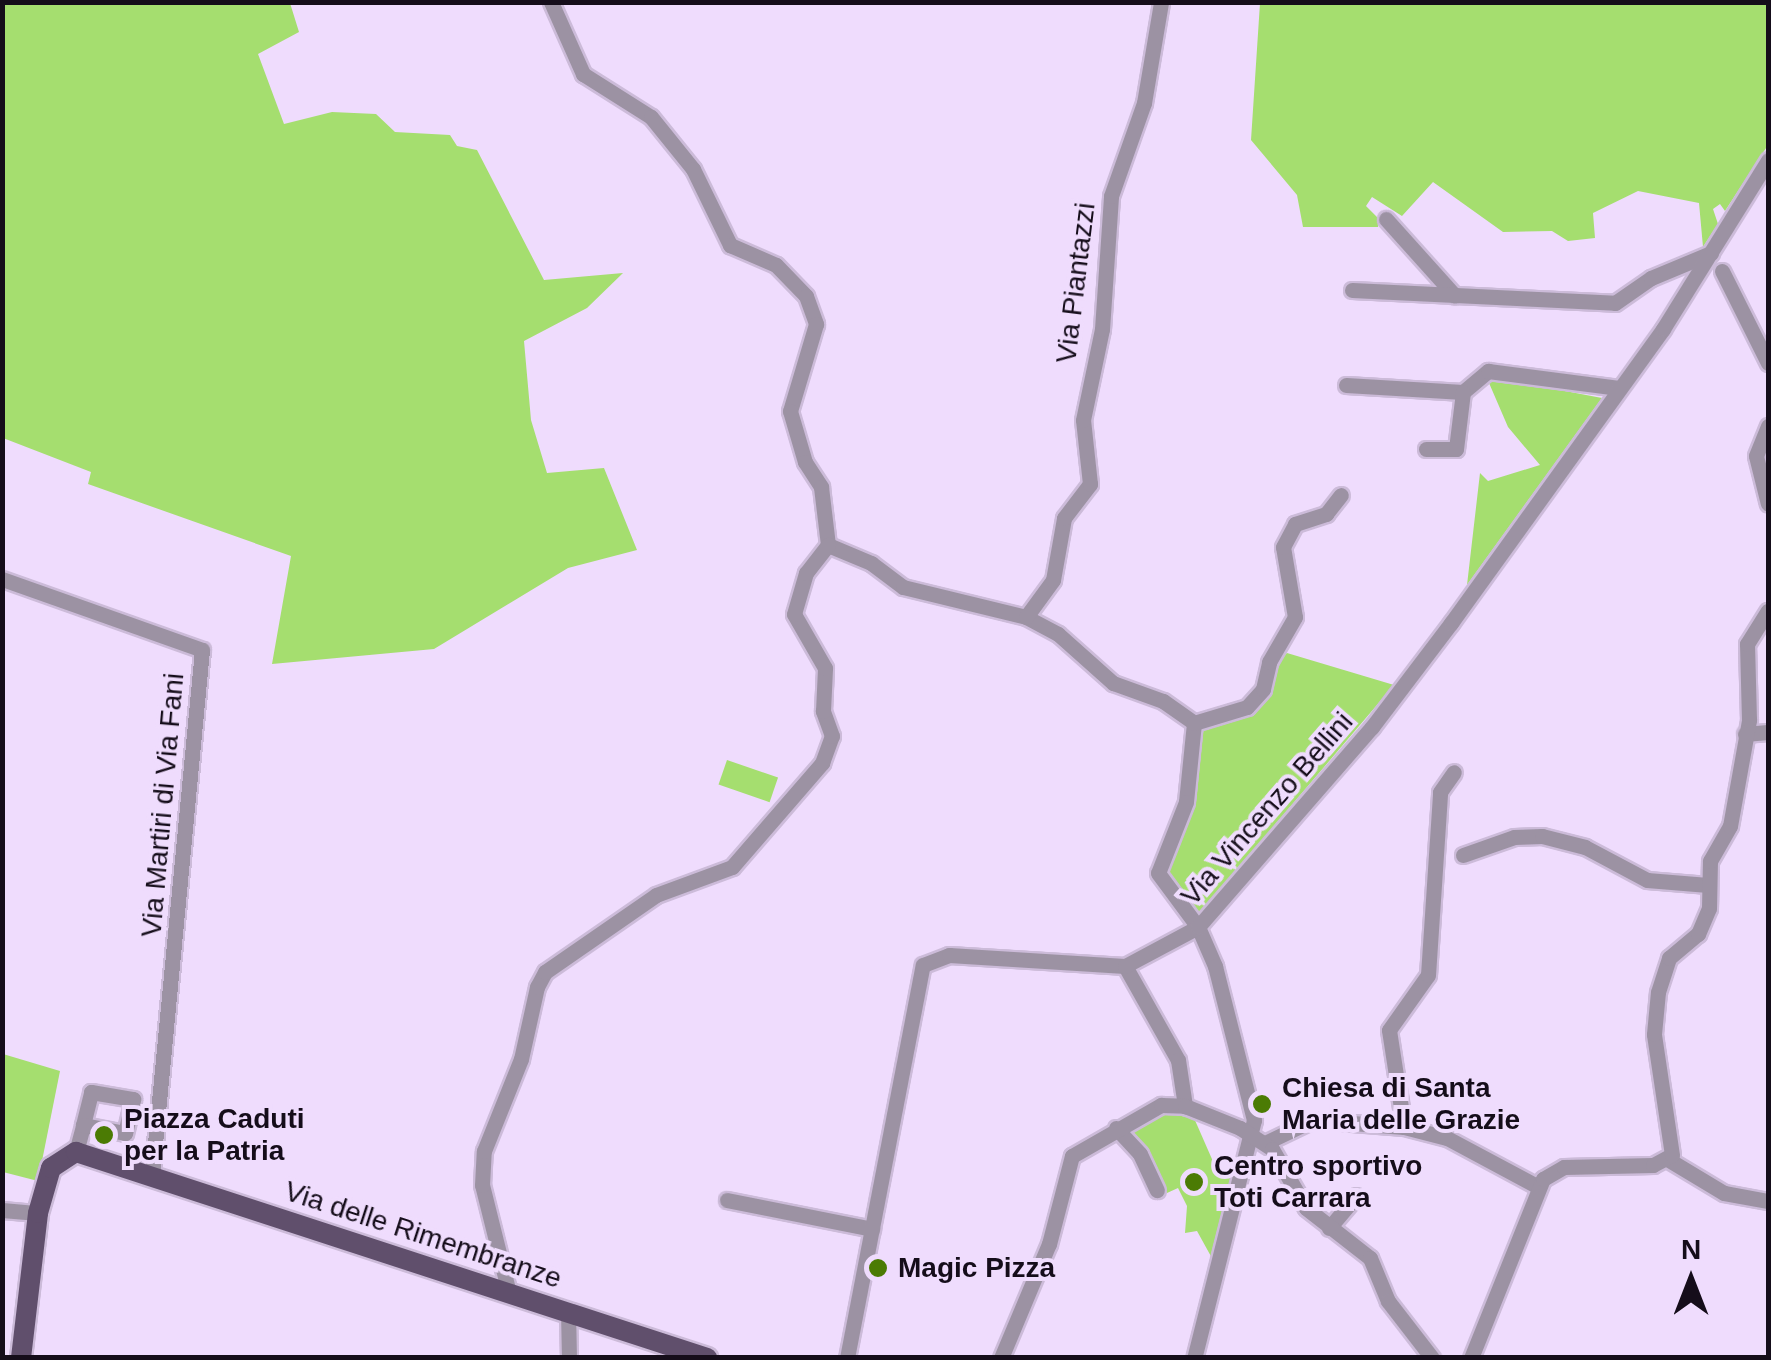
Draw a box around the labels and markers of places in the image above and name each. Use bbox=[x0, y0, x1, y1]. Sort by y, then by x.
place label: Chiesa di Santa Maria delle Grazie bbox=[1282, 1071, 1520, 1137]
marker: Chiesa di Santa Maria delle Grazie bbox=[1251, 1093, 1273, 1115]
place label: Piazza Caduti per la Patria bbox=[124, 1102, 304, 1168]
marker: Piazza Caduti per la Patria bbox=[93, 1124, 115, 1146]
place label: Centro sportivo Toti Carrara bbox=[1214, 1149, 1422, 1215]
marker: Centro sportivo Toti Carrara bbox=[1183, 1171, 1205, 1193]
place label: Magic Pizza bbox=[898, 1251, 1055, 1285]
marker: Magic Pizza bbox=[867, 1257, 889, 1279]

